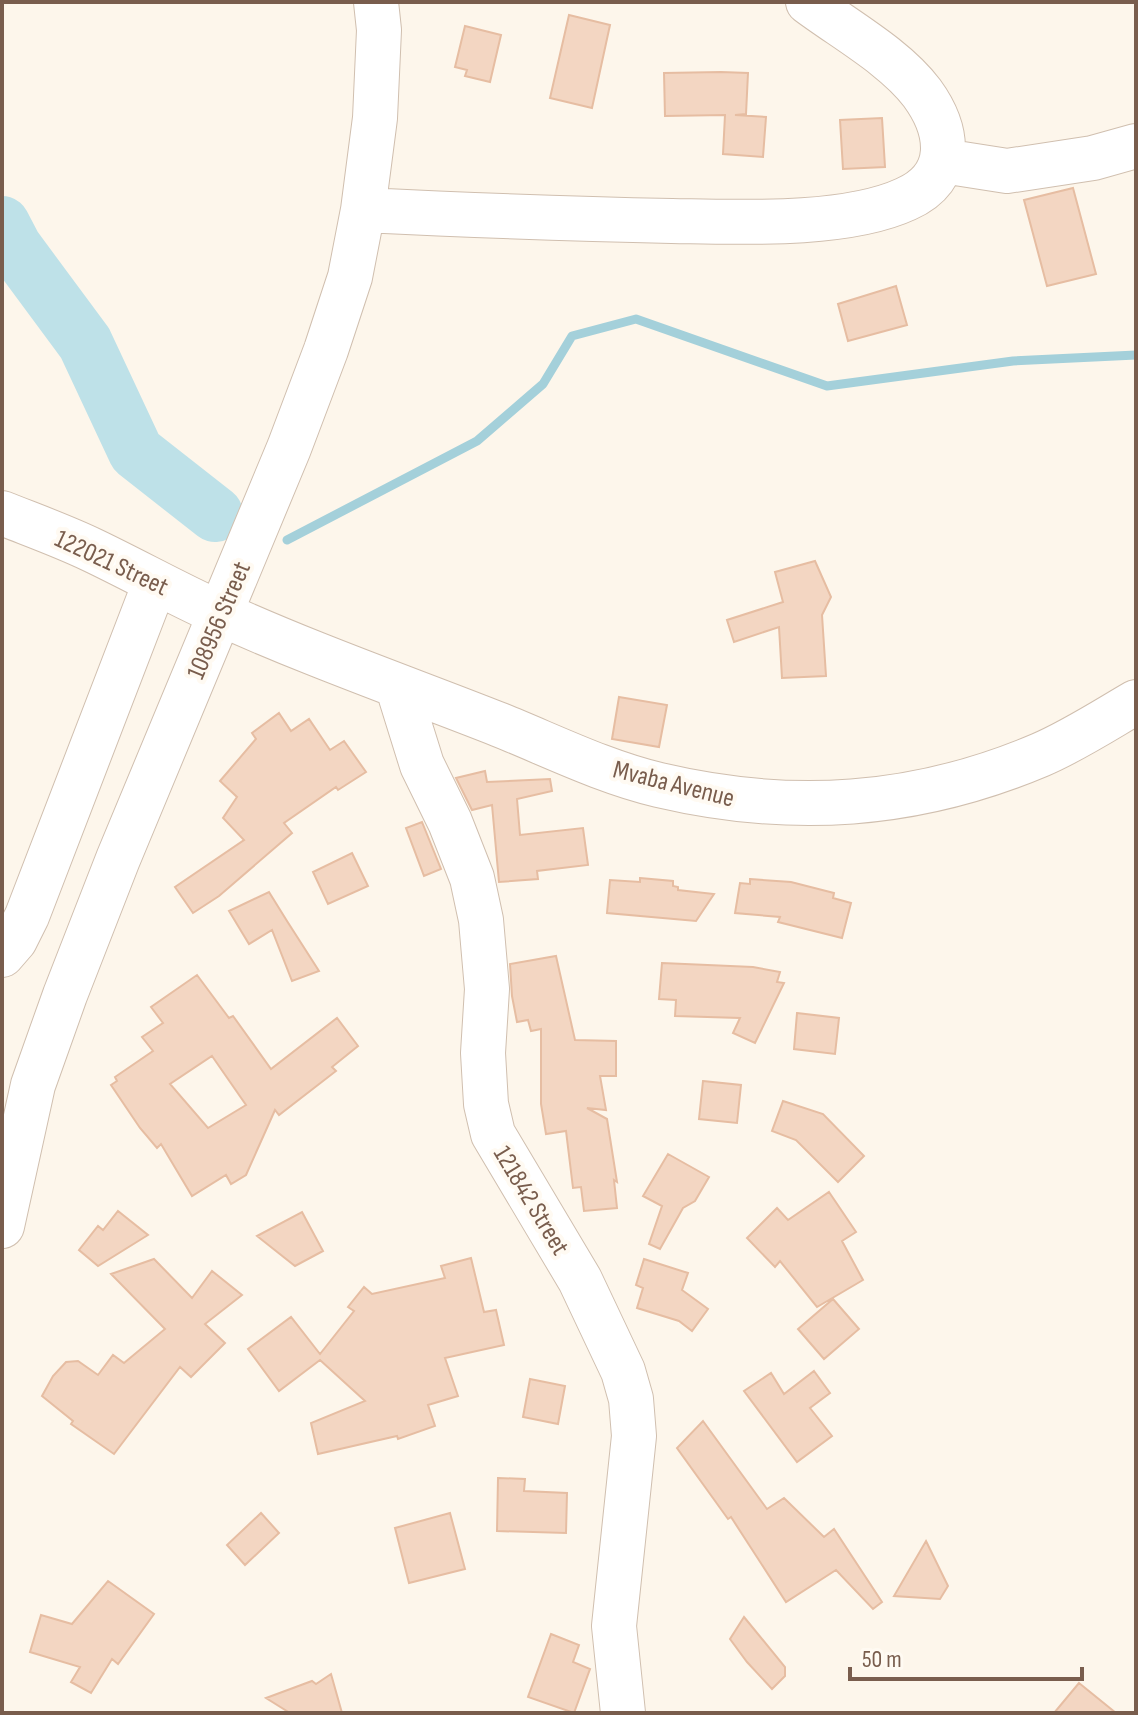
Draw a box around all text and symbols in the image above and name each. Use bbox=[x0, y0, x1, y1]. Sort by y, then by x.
street label: 122021 Street bbox=[50, 524, 173, 603]
street label: 108956 Street bbox=[181, 557, 258, 684]
street label: Mvaba Avenue bbox=[610, 754, 737, 814]
street label: 121842 Street bbox=[486, 1141, 575, 1261]
scale bar bbox=[850, 1631, 1082, 1681]
text: 50 m bbox=[862, 1645, 902, 1674]

